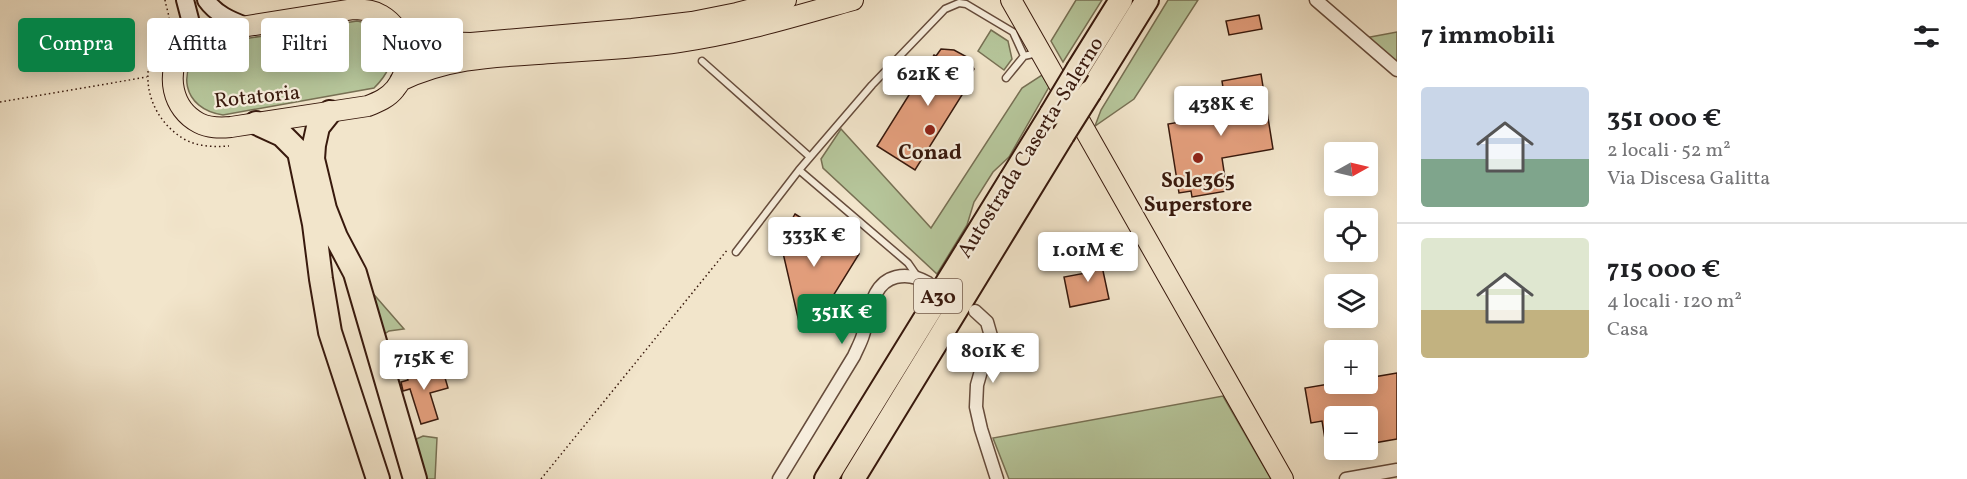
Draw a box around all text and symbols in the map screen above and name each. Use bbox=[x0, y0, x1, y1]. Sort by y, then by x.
chip: Compra bbox=[18, 18, 135, 72]
chip: Affitta bbox=[147, 18, 249, 72]
chip: Filtri bbox=[261, 18, 349, 72]
chip: Nuovo bbox=[361, 18, 463, 72]
text: 7 immobili bbox=[1421, 18, 1555, 54]
icon: filters bbox=[1910, 20, 1943, 53]
street label: Autostrada Caserta-Salerno bbox=[951, 32, 1111, 264]
pin: 621K € bbox=[879, 56, 977, 107]
text: 621K € bbox=[897, 61, 959, 89]
street label: Rotatoria bbox=[213, 79, 302, 116]
pin: 438K € bbox=[1172, 86, 1270, 137]
text: 438K € bbox=[1188, 91, 1254, 119]
text: 351 000 € bbox=[1607, 101, 1721, 137]
icon: home bbox=[1469, 111, 1541, 183]
marker: Conad bbox=[923, 123, 937, 137]
text: 2 locali · 52 m² bbox=[1607, 137, 1731, 165]
place label: Conad bbox=[898, 139, 962, 168]
north arrow bbox=[1324, 142, 1378, 196]
map controls bbox=[1324, 142, 1378, 460]
marker: Sole365 Superstore bbox=[1191, 151, 1205, 165]
text: Via Discesa Galitta bbox=[1607, 165, 1770, 193]
place label: Sole365 Superstore bbox=[1144, 167, 1252, 220]
button: locate bbox=[1324, 208, 1378, 262]
pin: 333K € bbox=[765, 217, 863, 268]
text: 333K € bbox=[782, 222, 846, 250]
pin: 1.01M € bbox=[1033, 232, 1143, 283]
text: 1.01M € bbox=[1052, 237, 1124, 265]
text: 715 000 € bbox=[1607, 252, 1721, 288]
icon: home bbox=[1469, 262, 1541, 334]
button: layers bbox=[1324, 274, 1378, 328]
road number: A30 bbox=[914, 279, 962, 313]
text: 4 locali · 120 m² bbox=[1607, 288, 1742, 316]
pin: 351K € bbox=[793, 294, 891, 345]
text: 351K € bbox=[811, 299, 873, 327]
text: Casa bbox=[1607, 316, 1649, 344]
pin: 801K € bbox=[944, 333, 1042, 384]
text: 801K € bbox=[961, 338, 1025, 366]
pin: 715K € bbox=[375, 340, 473, 391]
button: + bbox=[1324, 340, 1378, 394]
text: 715K € bbox=[394, 345, 454, 373]
button: − bbox=[1324, 406, 1378, 460]

